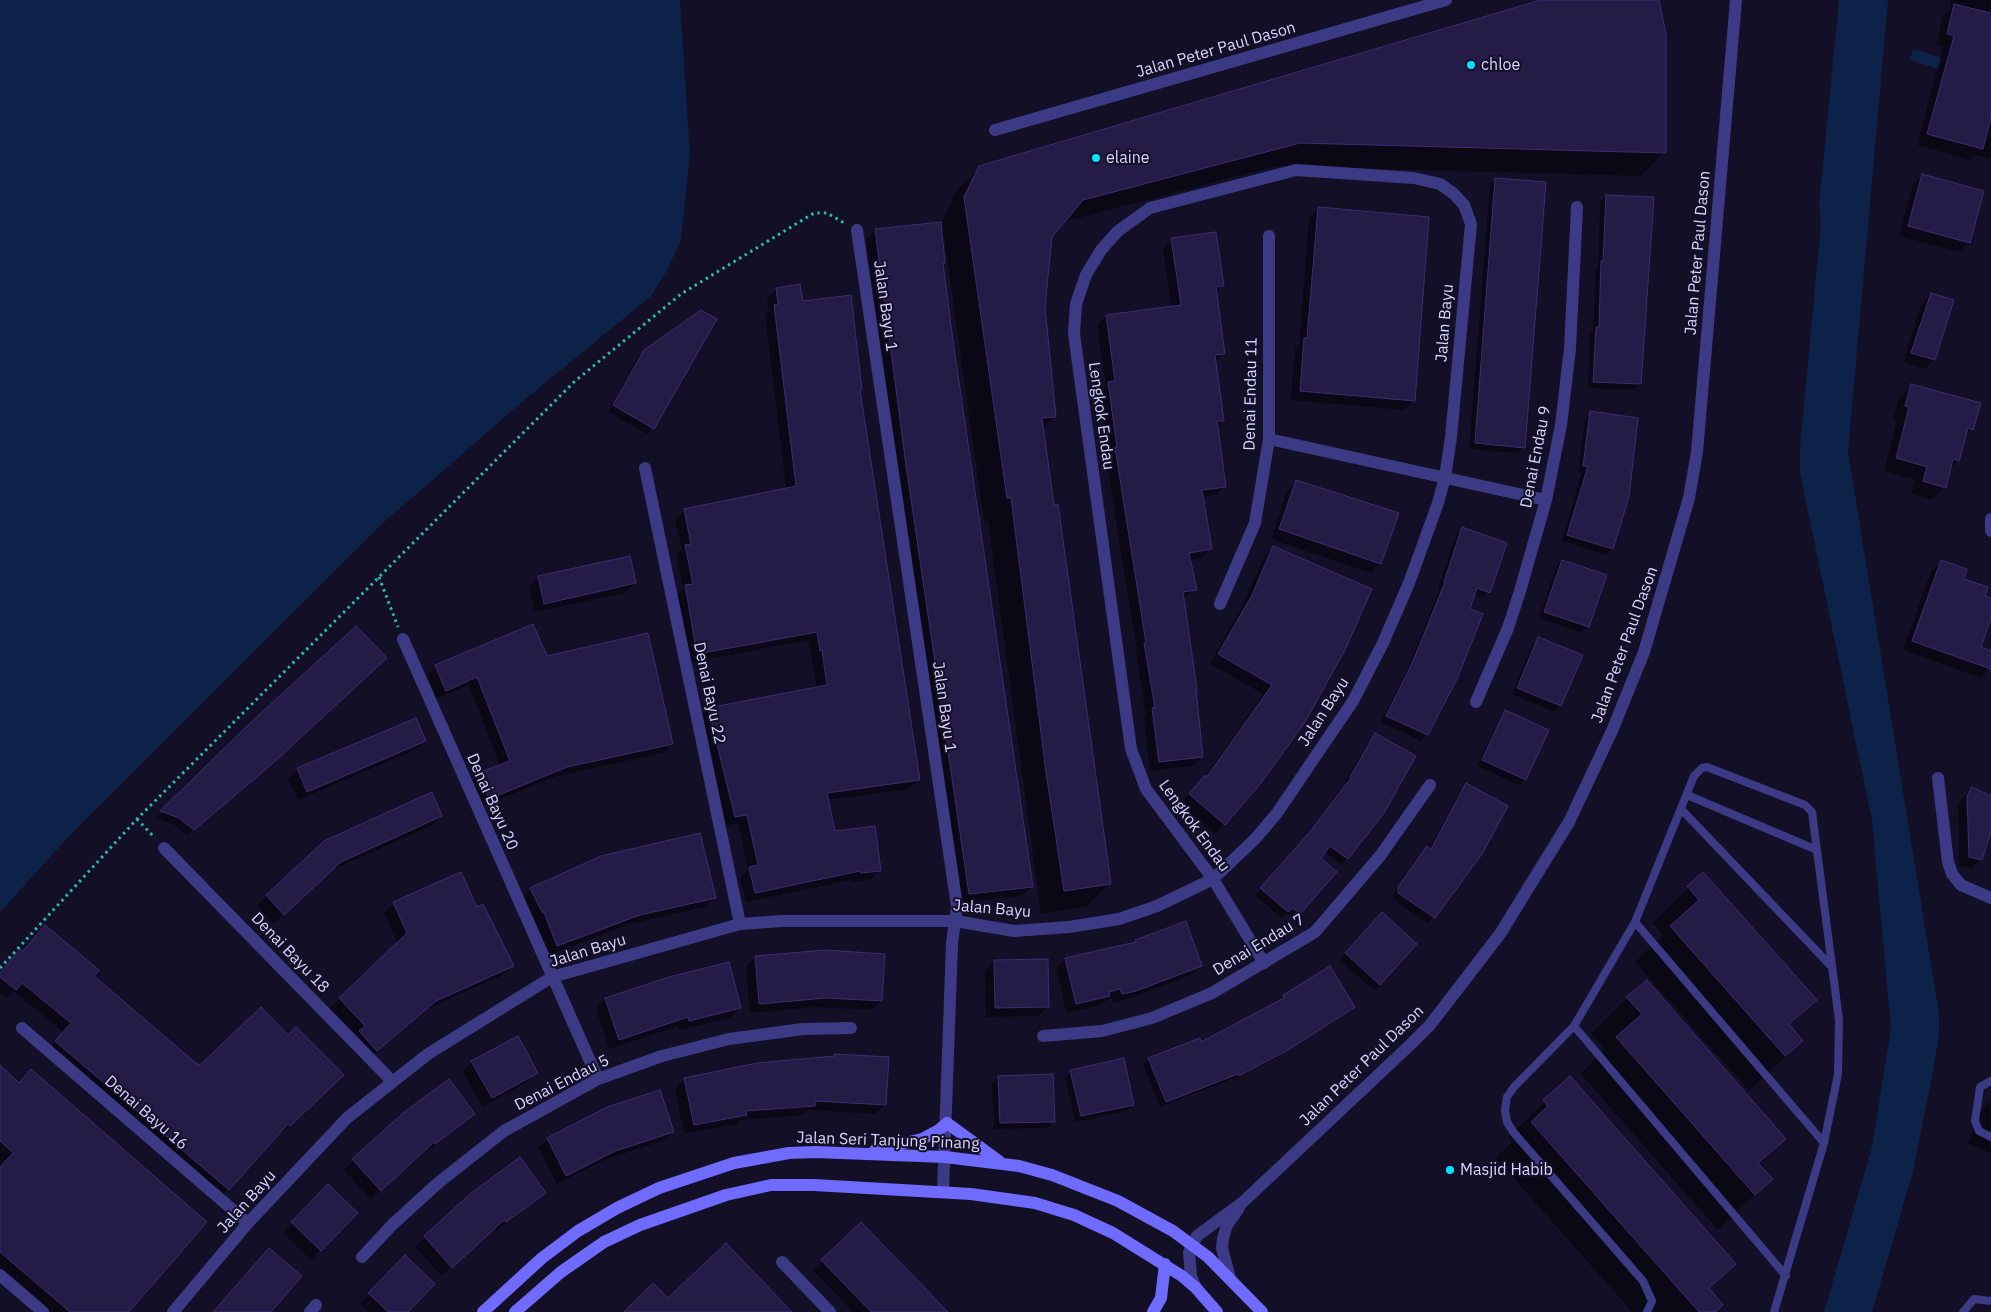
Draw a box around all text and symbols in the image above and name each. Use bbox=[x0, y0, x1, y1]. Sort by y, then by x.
street label: Jalan Peter Paul Dason bbox=[1134, 18, 1298, 82]
place label: chloe bbox=[1481, 55, 1520, 75]
marker: chloe bbox=[1465, 59, 1477, 71]
place label: elaine bbox=[1106, 148, 1150, 168]
marker: elaine bbox=[1090, 152, 1102, 164]
street label: Jalan Peter Paul Dason bbox=[1681, 170, 1715, 336]
street label: Jalan Bayu 1 bbox=[869, 259, 901, 353]
street label: Jalan Bayu bbox=[1432, 283, 1458, 363]
street label: Denai Endau 11 bbox=[1240, 337, 1262, 451]
street label: Lengkok Endau bbox=[1084, 361, 1118, 471]
street label: Denai Endau 9 bbox=[1517, 404, 1555, 510]
street label: Jalan Peter Paul Dason bbox=[1588, 564, 1662, 726]
street label: Denai Bayu 22 bbox=[689, 640, 729, 746]
street label: Jalan Bayu 1 bbox=[928, 660, 960, 754]
street label: Jalan Bayu bbox=[1295, 674, 1353, 750]
street label: Denai Bayu 20 bbox=[462, 751, 522, 853]
street label: Lengkok Endau bbox=[1154, 776, 1234, 876]
street label: Jalan Bayu bbox=[952, 896, 1032, 922]
street label: Denai Bayu 18 bbox=[247, 909, 333, 997]
street label: Denai Endau 7 bbox=[1210, 910, 1308, 980]
street label: Jalan Bayu bbox=[548, 930, 628, 972]
street label: Jalan Peter Paul Dason bbox=[1296, 1002, 1428, 1130]
street label: Denai Endau 5 bbox=[511, 1051, 613, 1115]
street label: Denai Bayu 16 bbox=[100, 1072, 192, 1154]
street label: Jalan Seri Tanjung Pinang bbox=[796, 1128, 980, 1154]
place label: Masjid Habib bbox=[1460, 1160, 1553, 1180]
marker: Masjid Habib bbox=[1444, 1164, 1456, 1176]
street label: Jalan Bayu bbox=[214, 1166, 280, 1238]

